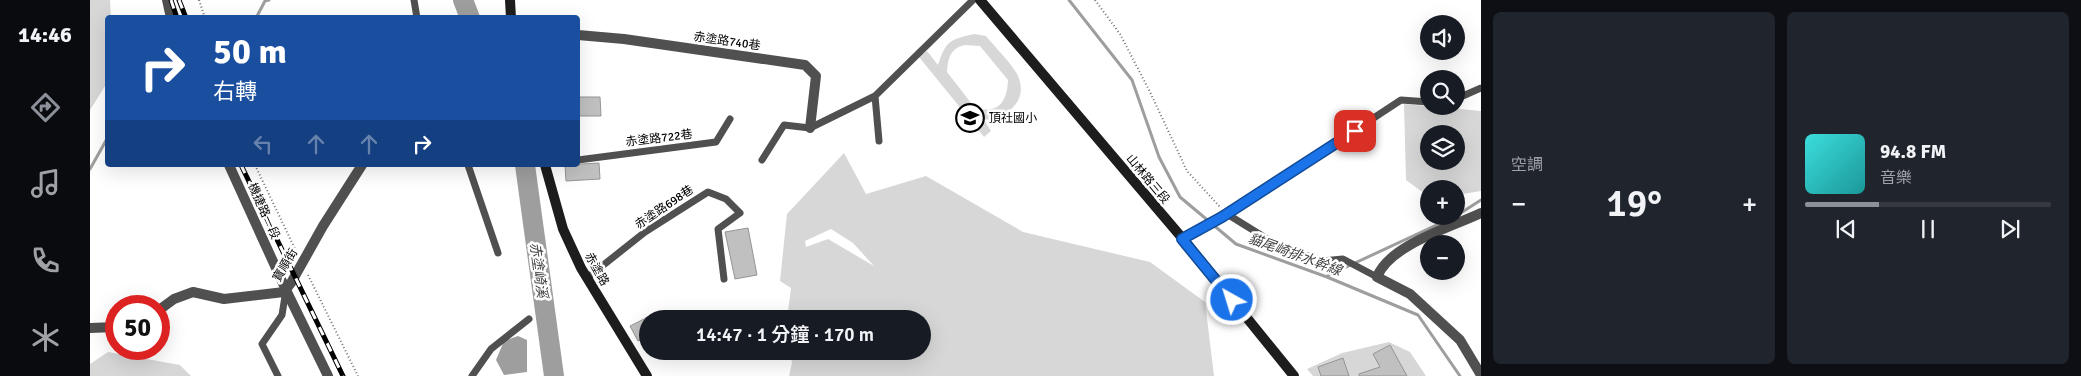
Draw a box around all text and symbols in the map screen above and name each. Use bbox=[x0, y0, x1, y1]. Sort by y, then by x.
map controls bbox=[1420, 15, 1465, 280]
button: sound bbox=[1420, 15, 1465, 60]
text: 14:46 bbox=[18, 21, 72, 48]
street label: 赤塗路740巷 bbox=[692, 29, 761, 54]
text: 50 m bbox=[213, 30, 287, 73]
icon: right bbox=[130, 35, 195, 100]
button: search bbox=[1420, 70, 1465, 115]
text: 右轉 bbox=[213, 78, 257, 105]
icon: directions bbox=[28, 90, 63, 125]
school or university icon: 頂社國小 bbox=[955, 103, 985, 133]
pin bbox=[1334, 110, 1376, 152]
place label: 頂社國小 bbox=[989, 111, 1037, 126]
icon: arrive bbox=[1341, 117, 1369, 145]
button: layers bbox=[1420, 125, 1465, 170]
street label: 赤塗路722巷 bbox=[625, 127, 693, 150]
icon: left bbox=[249, 130, 277, 158]
icon: ahead bbox=[302, 130, 330, 158]
icon: ahead bbox=[355, 130, 383, 158]
icon: right bbox=[408, 130, 436, 158]
text: 94.8 FM bbox=[1880, 140, 1946, 164]
street label: 山林路三段 bbox=[1123, 152, 1173, 207]
text: 空調 bbox=[1511, 155, 1543, 175]
icon: music bbox=[28, 166, 63, 201]
text: 音樂 bbox=[1880, 168, 1912, 188]
button: + bbox=[1420, 180, 1465, 225]
text: 19° bbox=[1606, 180, 1662, 227]
street label: 機捷路一段 bbox=[244, 181, 283, 242]
street label: 赤塗路698巷 bbox=[632, 182, 696, 232]
text: − bbox=[1511, 187, 1526, 221]
text: + bbox=[1742, 187, 1757, 221]
icon: previous bbox=[1832, 215, 1860, 243]
icon: pause bbox=[1914, 215, 1942, 243]
icon: next bbox=[1996, 215, 2024, 243]
water label: 貓尾崎排水幹線 bbox=[1246, 230, 1346, 280]
button: − bbox=[1420, 235, 1465, 280]
water label: 赤塗崎溪 bbox=[526, 241, 551, 301]
icon: phone bbox=[28, 243, 63, 278]
street label: 寶順街 bbox=[270, 246, 301, 285]
street label: 赤塗路 bbox=[581, 250, 612, 289]
position arrow bbox=[1205, 273, 1257, 325]
speed limit sign: 50 bbox=[105, 295, 170, 360]
icon: climate bbox=[28, 320, 63, 355]
text: 14:47 · 1 分鐘 · 170 m bbox=[696, 323, 874, 347]

